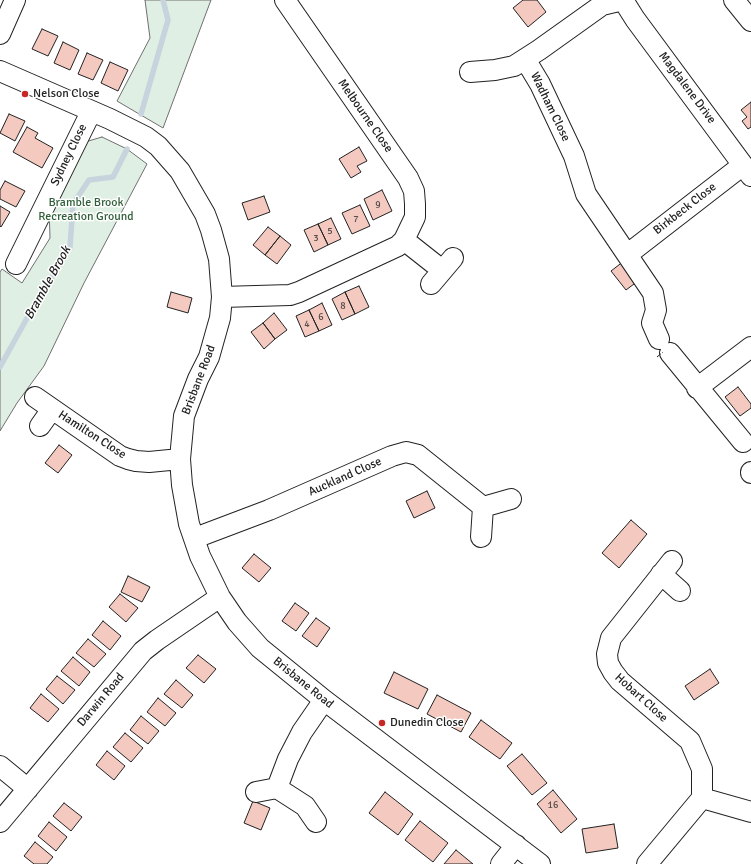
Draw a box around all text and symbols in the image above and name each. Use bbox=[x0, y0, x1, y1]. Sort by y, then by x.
street label: Magdalene Drive bbox=[655, 49, 719, 127]
street label: Wadham Close bbox=[527, 70, 573, 144]
street label: Melbourne Close bbox=[334, 77, 396, 155]
place label: Nelson Close bbox=[33, 87, 99, 101]
marker: Nelson Close bbox=[20, 89, 30, 99]
street label: Sydney Close bbox=[48, 122, 90, 188]
street label: Birkbeck Close bbox=[651, 180, 719, 238]
park label: Bramble Brook Recreation Ground bbox=[38, 196, 134, 224]
house number: 9 bbox=[375, 199, 381, 211]
house number: 7 bbox=[353, 213, 359, 225]
house number: 5 bbox=[327, 225, 333, 237]
house number: 3 bbox=[313, 232, 319, 244]
water label: Bramble Brook bbox=[21, 244, 75, 322]
house number: 8 bbox=[340, 300, 346, 312]
house number: 6 bbox=[318, 311, 324, 323]
house number: 4 bbox=[304, 318, 310, 330]
street label: Brisbane Road bbox=[179, 343, 219, 417]
street label: Hamilton Close bbox=[55, 408, 129, 462]
street label: Auckland Close bbox=[306, 454, 384, 500]
street label: Brisbane Road bbox=[270, 654, 336, 712]
street label: Darwin Road bbox=[74, 670, 128, 730]
street label: Hobart Close bbox=[612, 670, 670, 726]
place label: Dunedin Close bbox=[390, 716, 464, 730]
marker: Dunedin Close bbox=[377, 718, 387, 728]
house number: 16 bbox=[548, 799, 558, 811]

